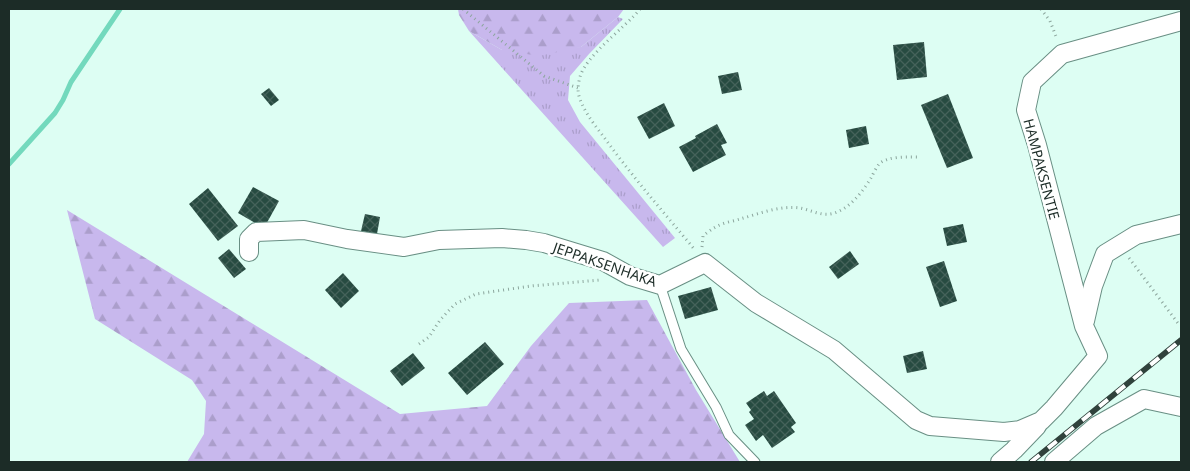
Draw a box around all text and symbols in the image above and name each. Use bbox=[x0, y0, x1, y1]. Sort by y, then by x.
street label: HAMPAKSENTIE bbox=[1019, 116, 1065, 222]
street label: JEPPAKSENHAKA bbox=[549, 237, 659, 291]

